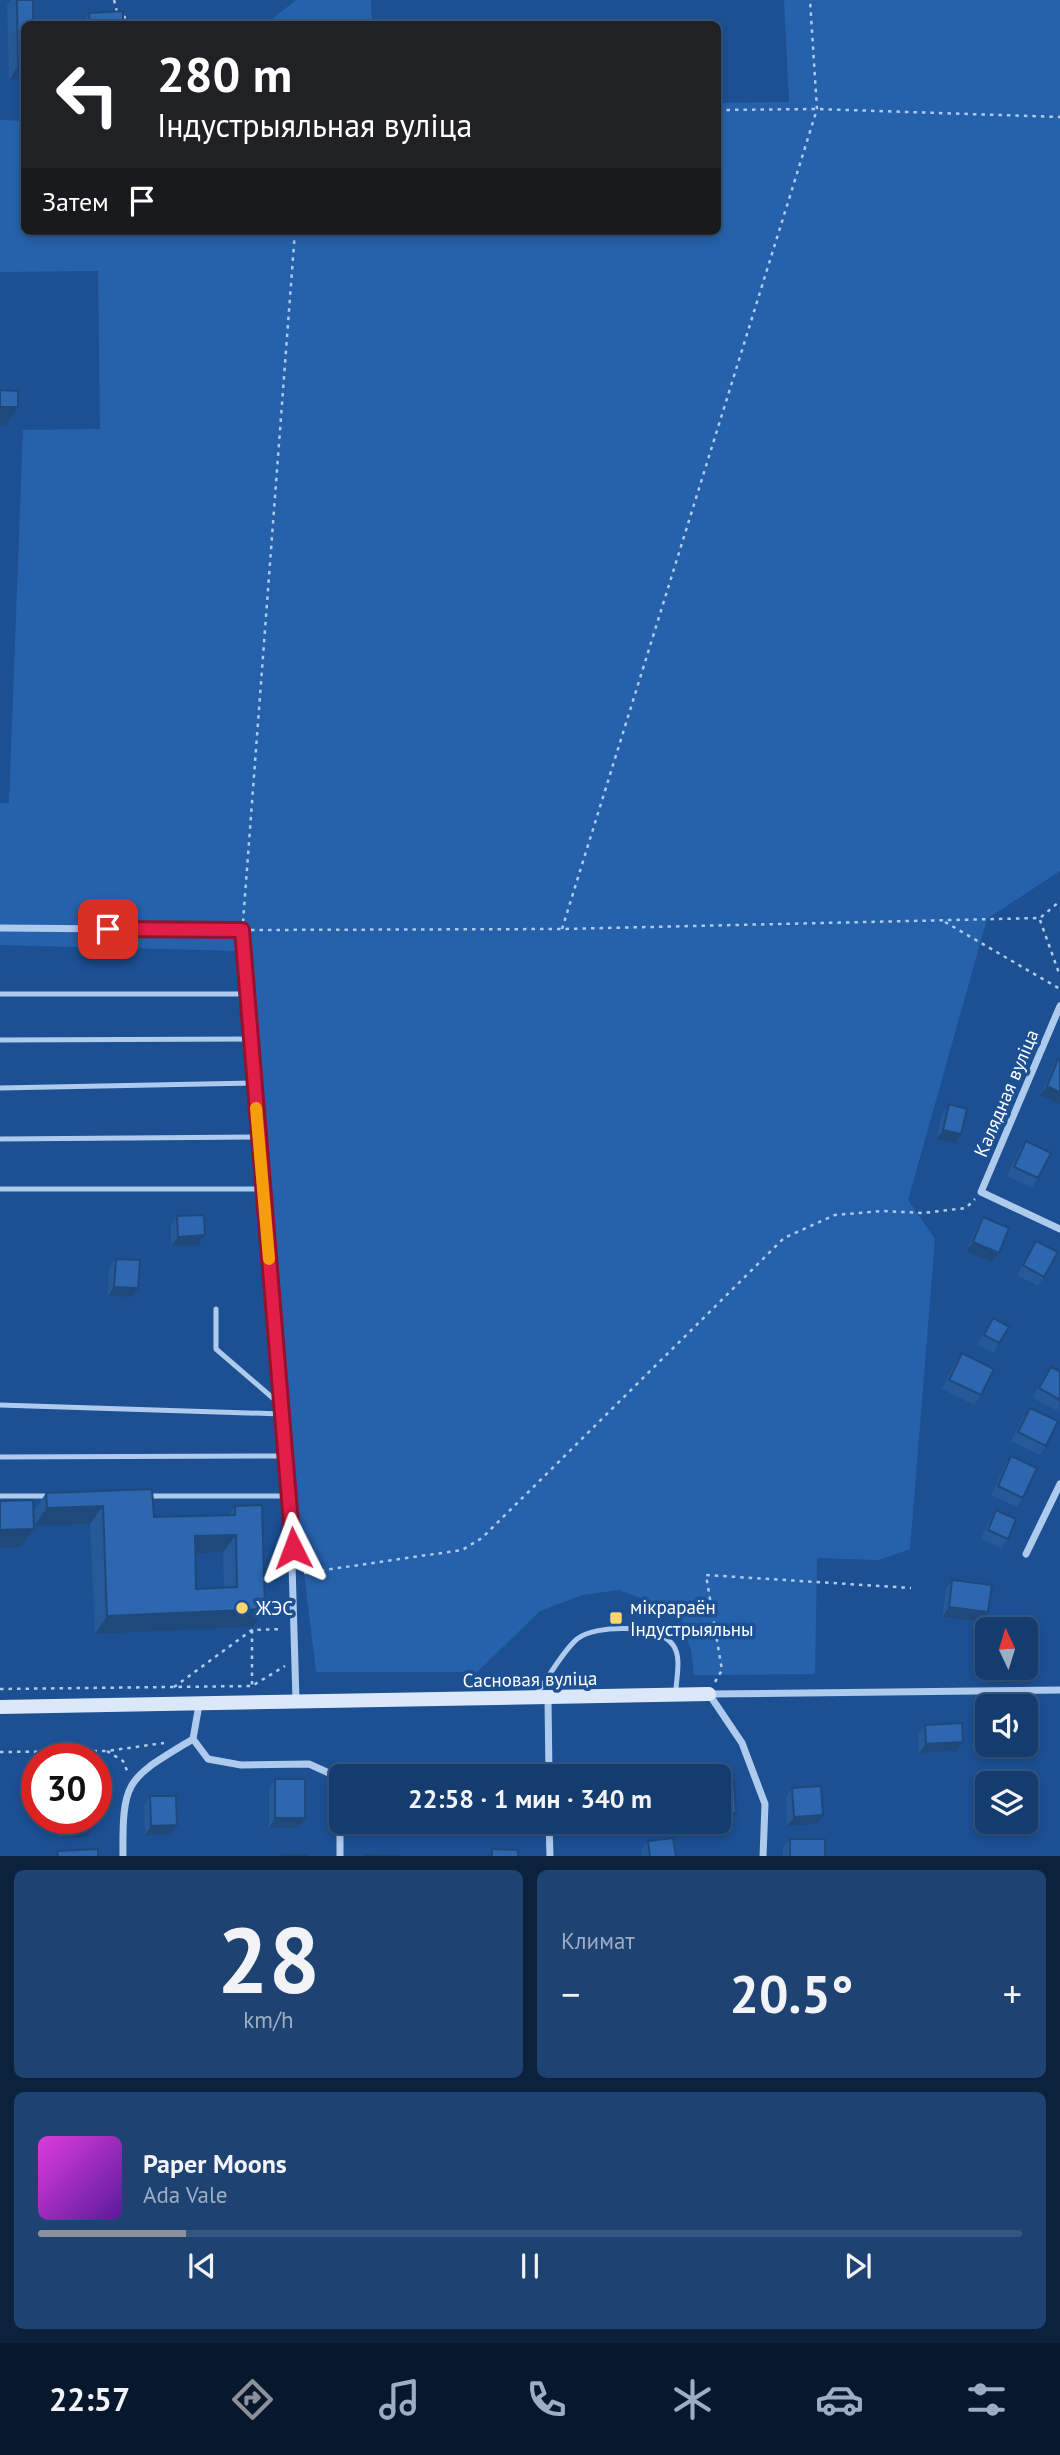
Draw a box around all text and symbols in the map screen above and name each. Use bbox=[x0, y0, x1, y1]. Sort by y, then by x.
text: 280 m bbox=[157, 42, 292, 106]
icon: left bbox=[42, 49, 133, 140]
text: Індустрыяльная вуліца bbox=[157, 104, 472, 146]
icon: arrive bbox=[123, 182, 161, 220]
text: Затем bbox=[42, 185, 109, 218]
pin bbox=[78, 899, 138, 959]
icon: arrive bbox=[89, 910, 127, 948]
street label: Калядная вуліца bbox=[968, 1026, 1044, 1160]
position arrow bbox=[256, 1511, 330, 1585]
place label: мікрараён Індустрыяльны bbox=[630, 1595, 754, 1641]
place label: ЖЭС bbox=[255, 1596, 293, 1620]
marker: ЖЭС bbox=[234, 1600, 250, 1616]
marker: мікрараён Індустрыяльны bbox=[608, 1610, 624, 1626]
north arrow bbox=[975, 1617, 1038, 1680]
map controls bbox=[975, 1617, 1038, 1834]
street label: Сасновая вуліца bbox=[462, 1666, 598, 1692]
button: sound bbox=[975, 1694, 1038, 1757]
speed limit sign: 30 bbox=[21, 1743, 112, 1834]
button: layers bbox=[975, 1771, 1038, 1834]
text: 22:58 · 1 мин · 340 m bbox=[408, 1782, 652, 1815]
text: 28 bbox=[217, 1900, 320, 2018]
text: Климат bbox=[561, 1926, 635, 1955]
text: 20.5° bbox=[730, 1960, 853, 2027]
text: − bbox=[561, 1969, 580, 2018]
text: + bbox=[1003, 1969, 1022, 2018]
text: km/h bbox=[243, 2005, 294, 2034]
text: Paper Moons bbox=[143, 2147, 287, 2180]
text: Ada Vale bbox=[143, 2180, 227, 2209]
icon: previous bbox=[183, 2247, 221, 2285]
icon: pause bbox=[511, 2247, 549, 2285]
icon: next bbox=[839, 2247, 877, 2285]
icon: directions bbox=[228, 2375, 277, 2424]
icon: music bbox=[375, 2375, 424, 2424]
icon: phone bbox=[522, 2375, 571, 2424]
icon: climate bbox=[668, 2375, 717, 2424]
icon: car bbox=[815, 2375, 864, 2424]
icon: filters bbox=[962, 2375, 1011, 2424]
text: 22:57 bbox=[49, 2378, 130, 2420]

